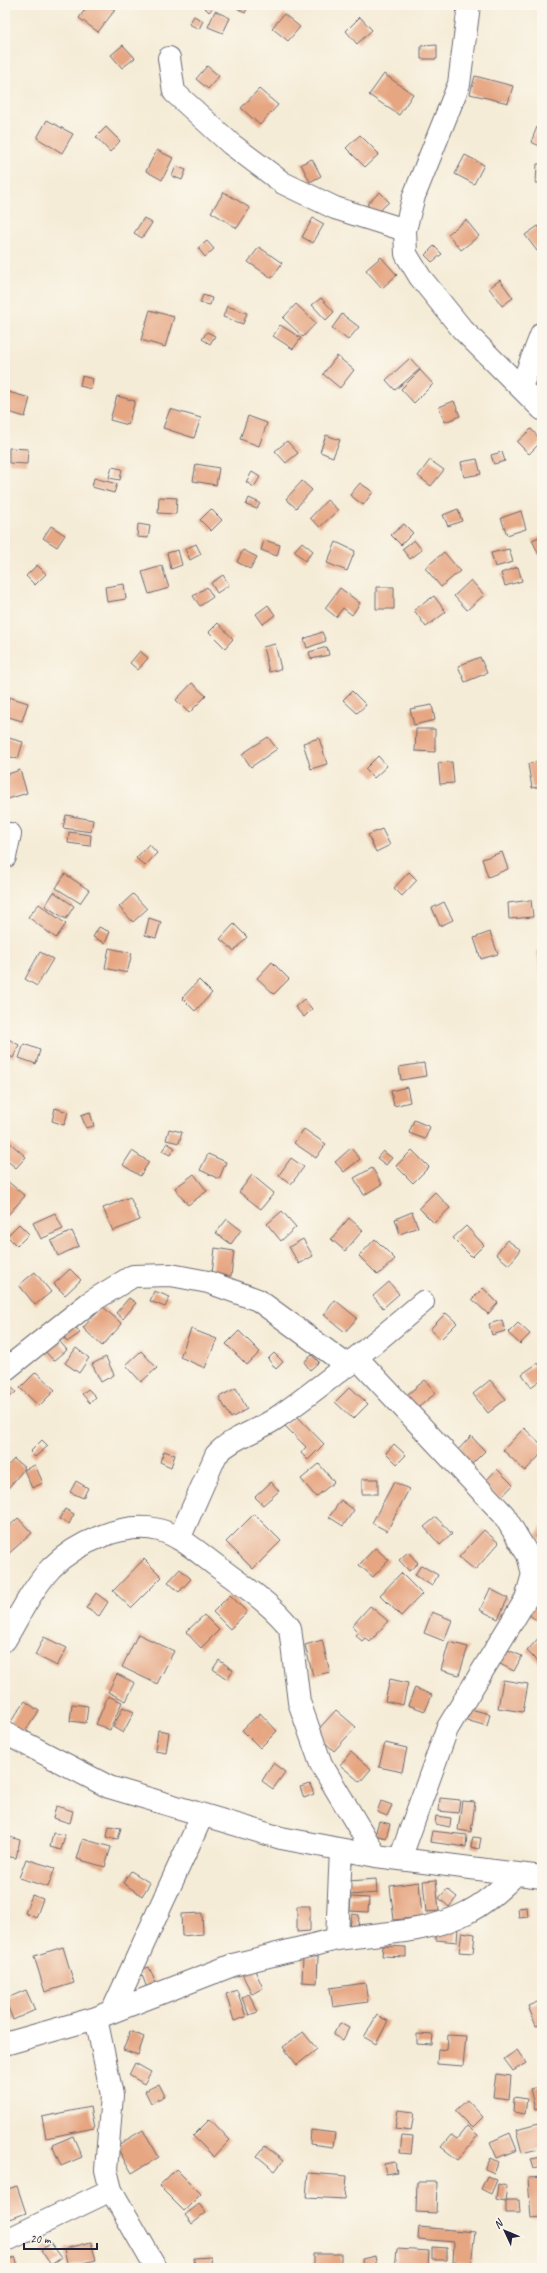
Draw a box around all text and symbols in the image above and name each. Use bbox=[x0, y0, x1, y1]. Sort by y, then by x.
north arrow bbox=[485, 2211, 525, 2251]
text: N bbox=[490, 2215, 507, 2231]
scale bar bbox=[24, 2225, 97, 2251]
text: 20 m bbox=[30, 2231, 52, 2247]

